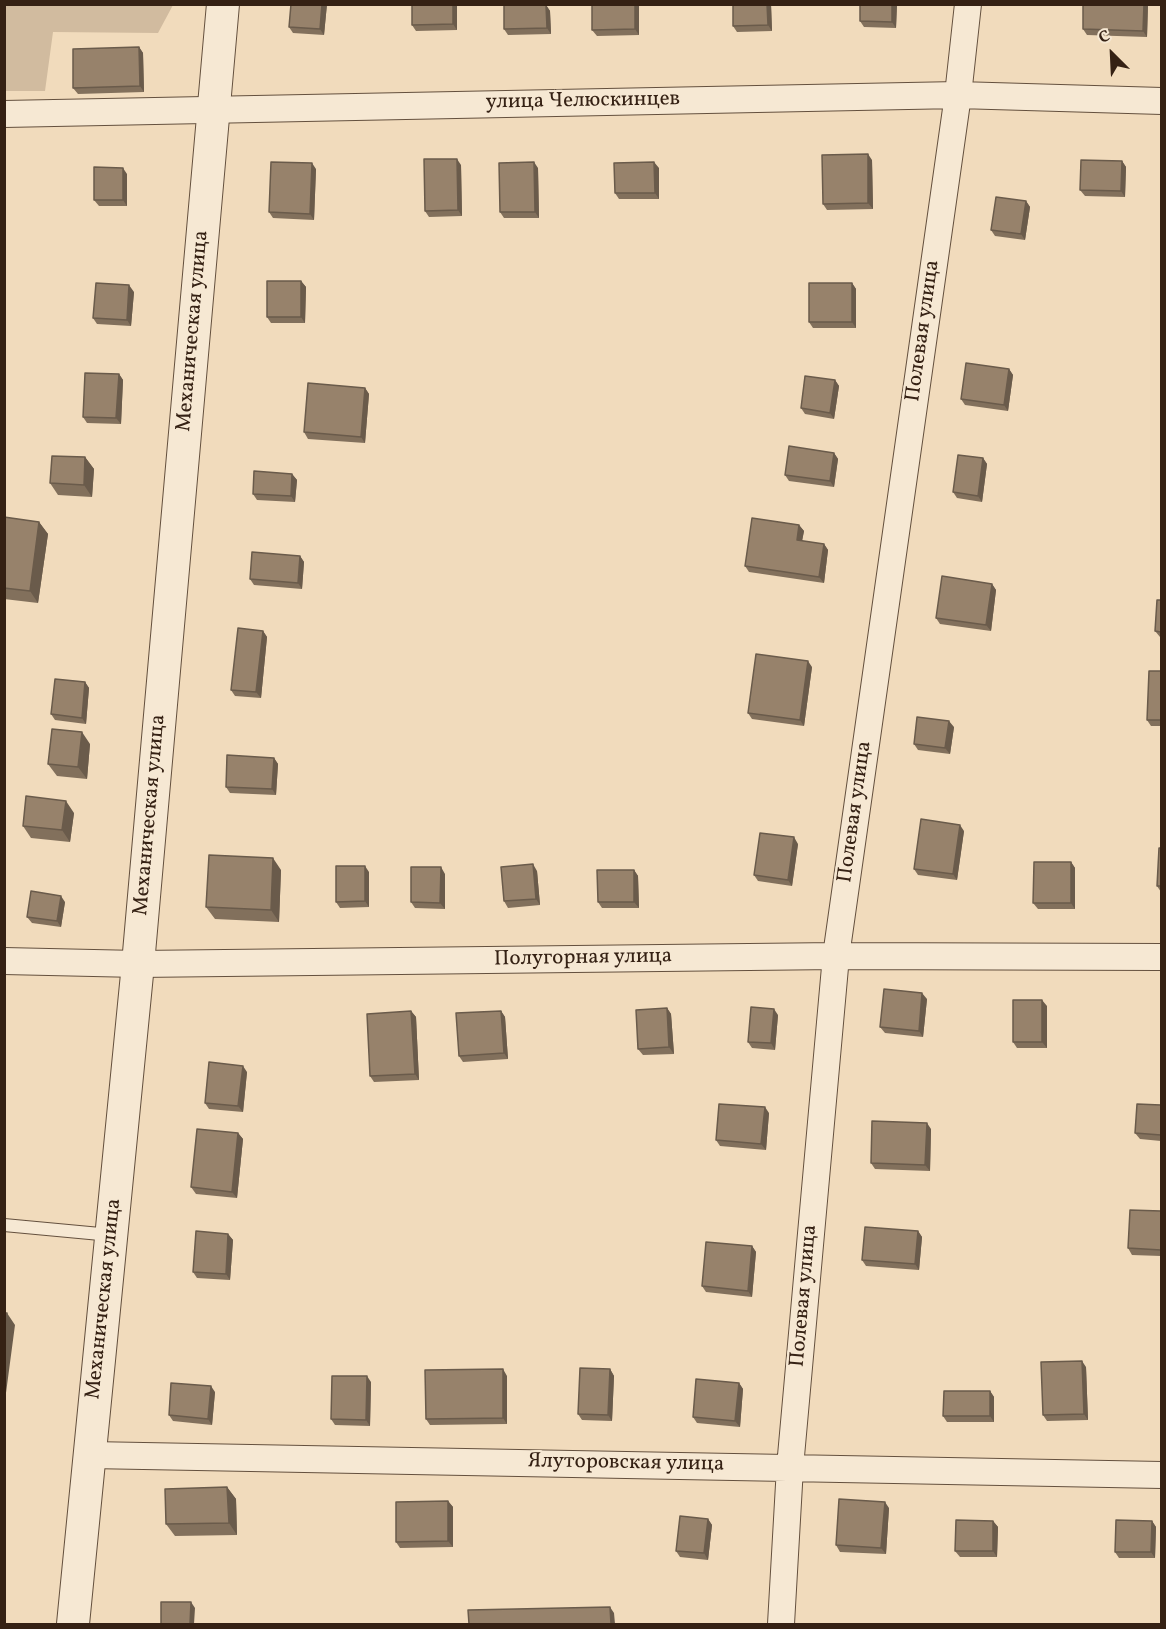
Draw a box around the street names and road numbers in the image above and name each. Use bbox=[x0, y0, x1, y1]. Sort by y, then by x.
street label: улица Челюскинцев bbox=[486, 88, 680, 116]
street label: Механическая улица bbox=[173, 229, 215, 433]
street label: Полевая улица bbox=[902, 258, 946, 404]
street label: Механическая улица bbox=[130, 713, 172, 917]
street label: Полевая улица bbox=[834, 739, 878, 885]
street label: Полугорная улица bbox=[494, 945, 672, 973]
street label: Механическая улица bbox=[82, 1197, 128, 1401]
street label: Полевая улица bbox=[786, 1224, 824, 1368]
street label: Ялуторовская улица bbox=[528, 1450, 724, 1478]

